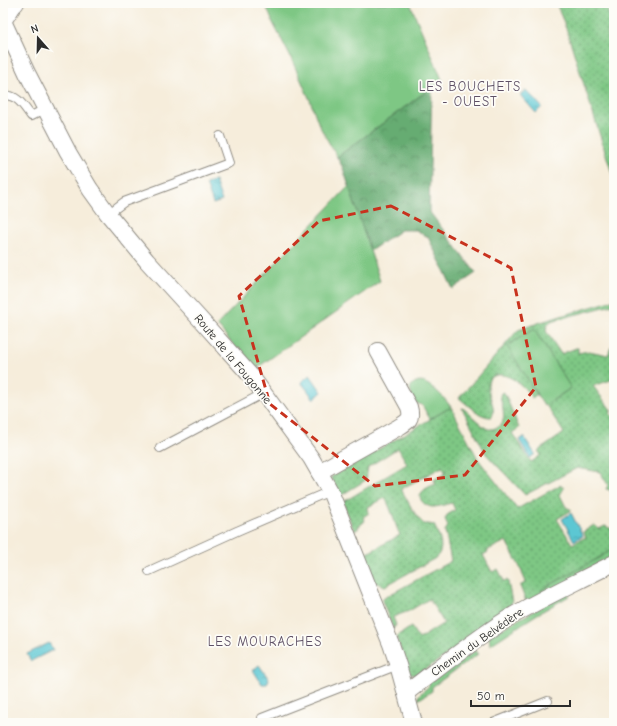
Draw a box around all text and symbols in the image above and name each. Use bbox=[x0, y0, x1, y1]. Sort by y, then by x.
north arrow bbox=[18, 18, 58, 58]
text: N bbox=[29, 22, 40, 36]
district label: LES BOUCHETS - OUEST bbox=[419, 79, 521, 109]
street label: Route de la Fougonne bbox=[191, 311, 275, 407]
street label: Chemin du Belvédère bbox=[428, 605, 526, 679]
district label: LES MOURACHES bbox=[208, 634, 322, 649]
scale bar bbox=[471, 682, 570, 708]
text: 50 m bbox=[477, 689, 505, 703]

